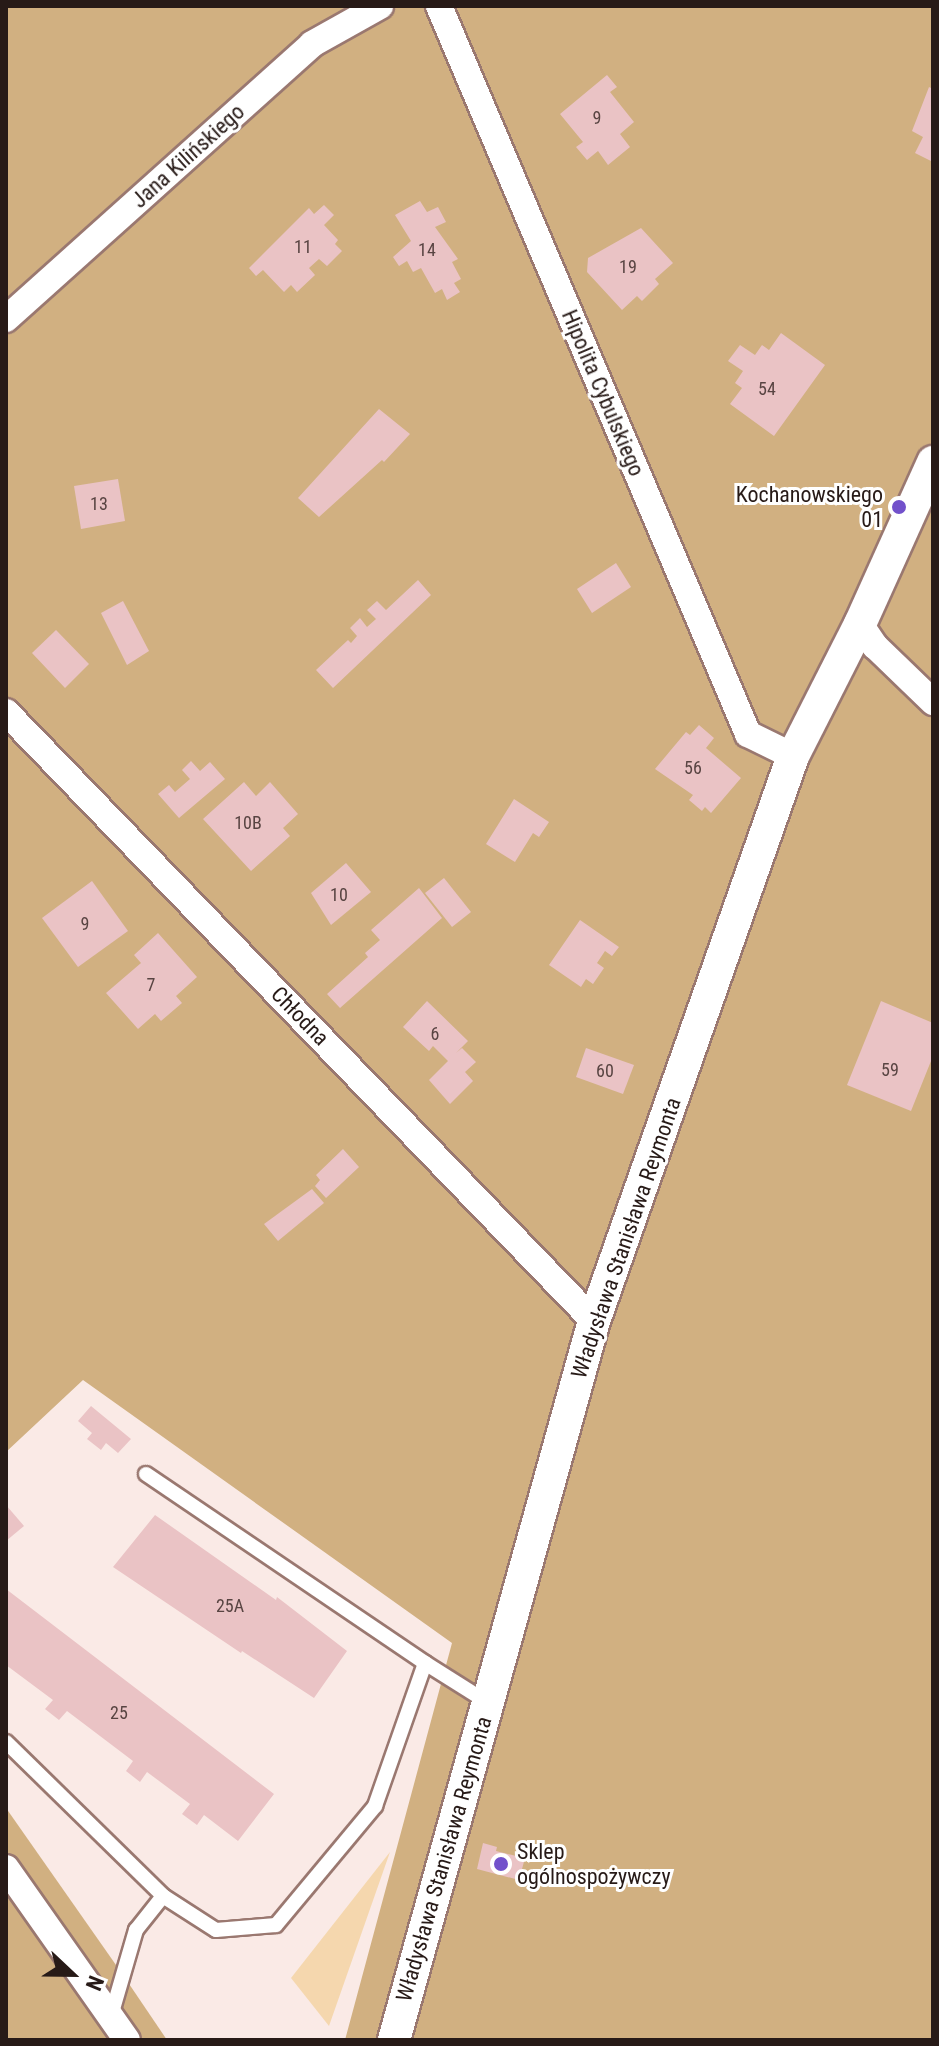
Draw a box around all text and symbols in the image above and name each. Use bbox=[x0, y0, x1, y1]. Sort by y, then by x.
street label: Jana Kilińskiego bbox=[126, 99, 250, 213]
house number: 9 bbox=[593, 107, 601, 129]
house number: 11 bbox=[294, 236, 312, 258]
house number: 14 bbox=[418, 239, 436, 261]
house number: 19 bbox=[619, 256, 637, 278]
street label: Hipolita Cybulskiego bbox=[556, 306, 650, 480]
house number: 54 bbox=[758, 378, 776, 400]
place label: Kochanowskiego 01 bbox=[736, 481, 883, 532]
house number: 13 bbox=[90, 493, 108, 515]
marker: Kochanowskiego 01 bbox=[890, 498, 908, 516]
house number: 56 bbox=[684, 757, 702, 779]
house number: 10B bbox=[234, 812, 262, 834]
house number: 10 bbox=[330, 884, 348, 906]
house number: 9 bbox=[81, 913, 89, 935]
house number: 7 bbox=[147, 974, 155, 996]
street label: Chłodna bbox=[266, 981, 334, 1051]
house number: 6 bbox=[431, 1023, 439, 1045]
house number: 59 bbox=[881, 1059, 899, 1081]
house number: 60 bbox=[596, 1060, 614, 1082]
street label: Władysława Stanisława Reymonta bbox=[565, 1094, 687, 1382]
house number: 25A bbox=[216, 1595, 244, 1617]
house number: 25 bbox=[110, 1702, 128, 1724]
street label: Władysława Stanisława Reymonta bbox=[391, 1713, 497, 2005]
place label: Sklep ogólnospożywczy bbox=[517, 1838, 671, 1890]
marker: Sklep ogólnospożywczy bbox=[492, 1855, 510, 1873]
north arrow bbox=[32, 1934, 112, 2014]
text: N bbox=[81, 1972, 109, 1994]

